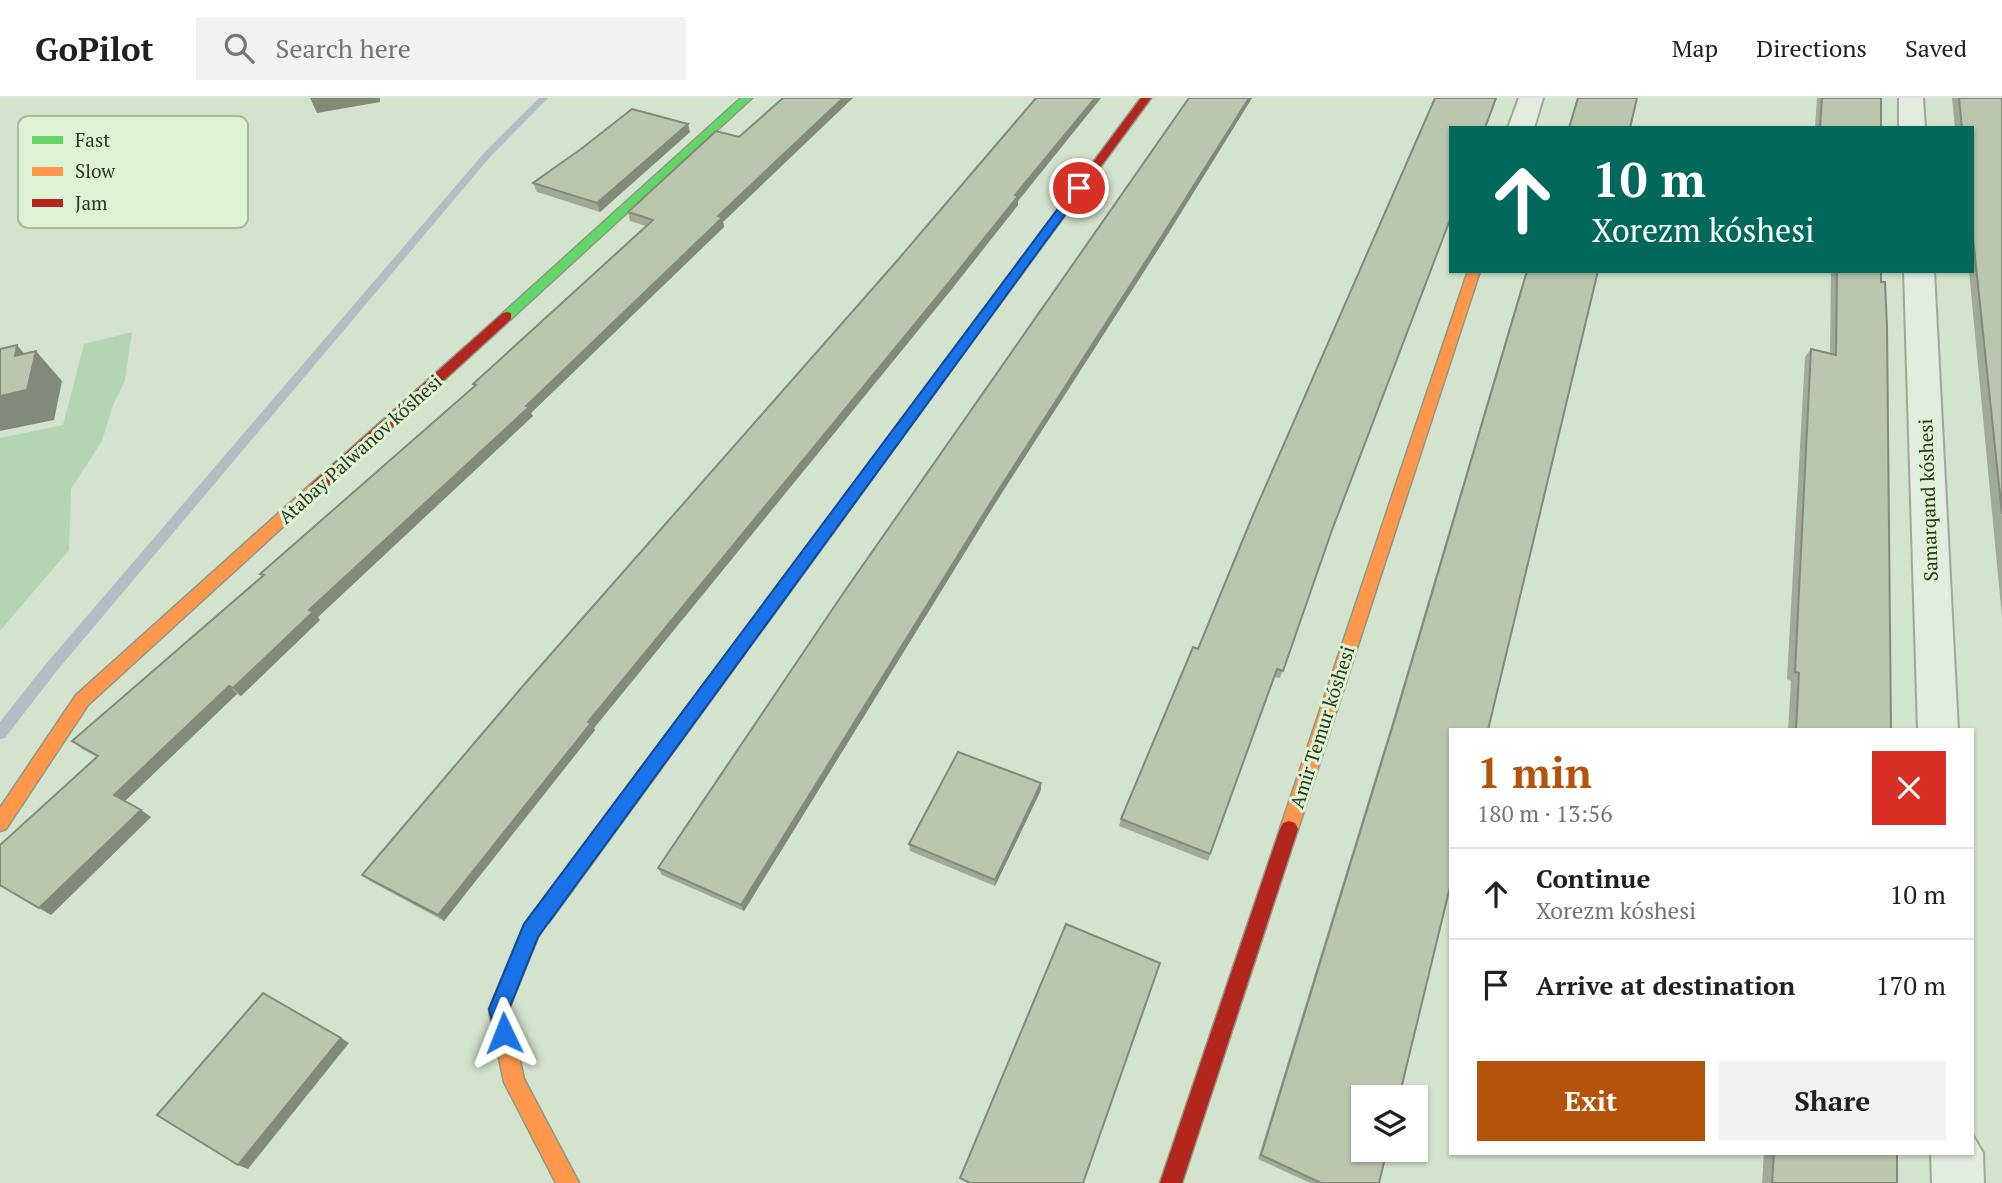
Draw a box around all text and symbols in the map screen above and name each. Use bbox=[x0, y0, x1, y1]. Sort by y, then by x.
search box bbox=[196, 17, 686, 80]
text: GoPilot bbox=[35, 27, 154, 70]
icon: search bbox=[220, 29, 258, 67]
text: Search here bbox=[276, 31, 411, 65]
text: Map bbox=[1672, 32, 1718, 64]
text: Directions bbox=[1756, 32, 1867, 64]
text: Saved bbox=[1905, 32, 1967, 64]
legend bbox=[18, 116, 248, 228]
text: Fast bbox=[75, 127, 110, 152]
text: 10 m bbox=[1592, 146, 1706, 211]
icon: ahead bbox=[1477, 154, 1568, 245]
text: Slow bbox=[75, 158, 116, 183]
pin bbox=[1049, 158, 1109, 218]
icon: arrive bbox=[1060, 169, 1098, 207]
text: Jam bbox=[75, 190, 108, 215]
text: Xorezm kóshesi bbox=[1592, 209, 1815, 251]
street label: Atabay Palwanov kóshesi bbox=[273, 369, 447, 529]
street label: Samarqand kóshesi bbox=[1912, 418, 1943, 582]
street label: Amir Temur kóshesi bbox=[1283, 642, 1360, 811]
text: 1 min bbox=[1477, 744, 1592, 800]
button: close bbox=[1872, 751, 1946, 825]
text: 180 m · 13:56 bbox=[1477, 798, 1612, 829]
text: Continue bbox=[1536, 861, 1650, 895]
icon: ahead bbox=[1477, 875, 1515, 913]
text: 10 m bbox=[1890, 877, 1946, 911]
text: Xorezm kóshesi bbox=[1536, 895, 1696, 926]
icon: arrive bbox=[1477, 966, 1515, 1004]
text: Arrive at destination bbox=[1536, 968, 1795, 1002]
text: 170 m bbox=[1876, 968, 1946, 1002]
position arrow bbox=[467, 996, 541, 1070]
button: Exit bbox=[1477, 1061, 1705, 1141]
button: Share bbox=[1719, 1061, 1946, 1141]
map controls bbox=[1351, 1085, 1428, 1162]
button: layers bbox=[1351, 1085, 1428, 1162]

